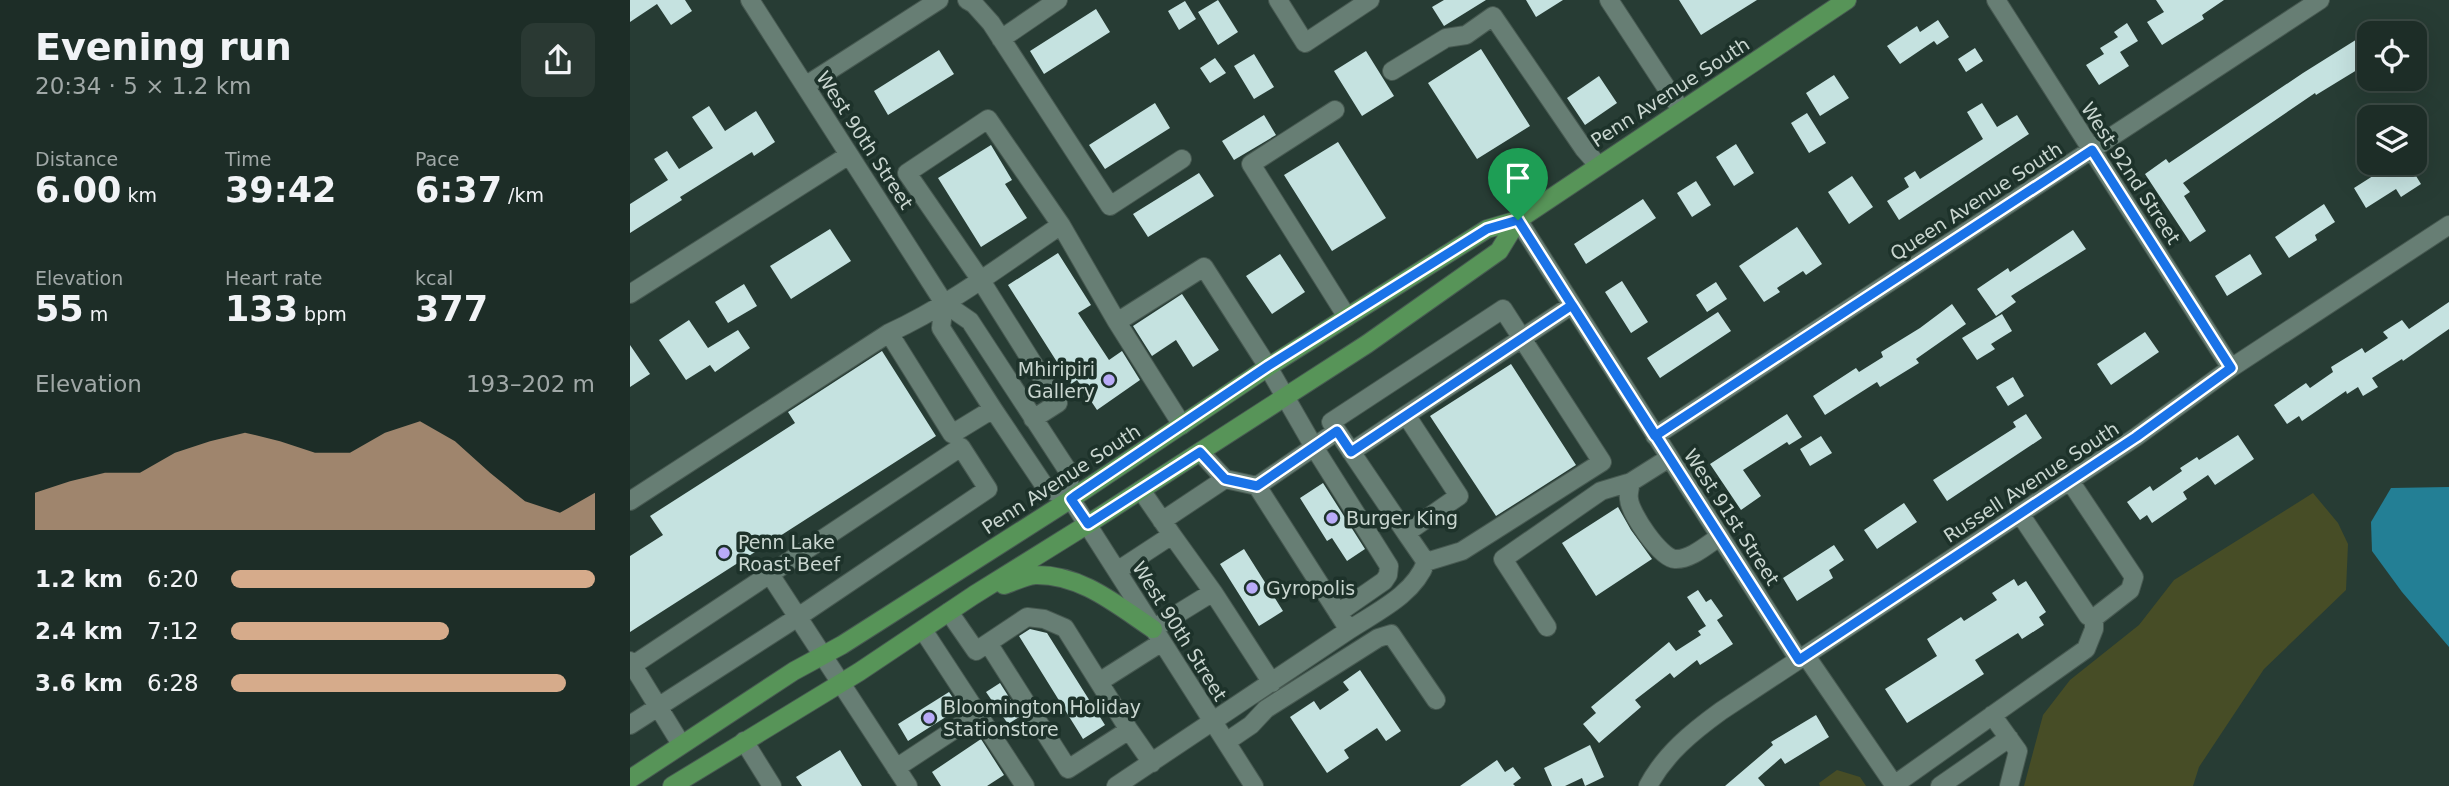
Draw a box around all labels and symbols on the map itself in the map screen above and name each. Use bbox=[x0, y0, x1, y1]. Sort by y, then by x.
street label: Penn Avenue South bbox=[1587, 33, 1753, 151]
street label: West 90th Street bbox=[812, 67, 918, 213]
street label: West 92nd Street bbox=[2077, 98, 2185, 248]
street label: Queen Avenue South bbox=[1886, 137, 2066, 265]
pin bbox=[1488, 148, 1548, 220]
place label: Mhiripiri Gallery bbox=[1018, 358, 1095, 402]
marker: Mhiripiri Gallery bbox=[1101, 372, 1117, 388]
street label: Russell Avenue South bbox=[1939, 417, 2123, 547]
street label: Penn Avenue South bbox=[978, 420, 1144, 538]
street label: West 91st Street bbox=[1680, 445, 1784, 589]
place label: Burger King bbox=[1346, 507, 1458, 529]
marker: Burger King bbox=[1324, 510, 1340, 526]
place label: Penn Lake Roast Beef bbox=[738, 531, 841, 575]
marker: Penn Lake Roast Beef bbox=[716, 545, 732, 561]
street label: West 90th Street bbox=[1128, 557, 1232, 705]
place label: Gyropolis bbox=[1266, 577, 1355, 599]
marker: Gyropolis bbox=[1244, 580, 1260, 596]
place label: Bloomington Holiday Stationstore bbox=[943, 696, 1141, 740]
marker: Bloomington Holiday Stationstore bbox=[921, 710, 937, 726]

